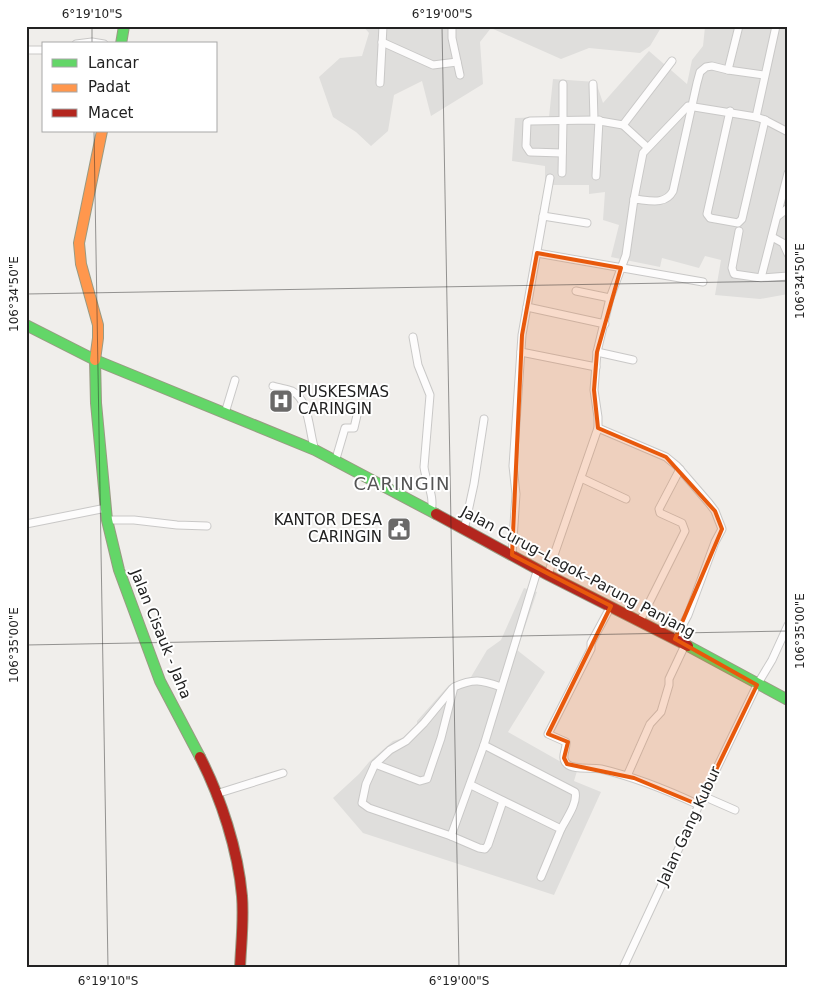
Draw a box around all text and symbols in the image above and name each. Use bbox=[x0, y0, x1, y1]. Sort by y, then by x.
text: 6°19'10"S bbox=[62, 7, 122, 21]
text: 6°19'00"S bbox=[412, 7, 472, 21]
legend bbox=[42, 42, 218, 132]
text: Lancar bbox=[88, 54, 139, 72]
text: Padat bbox=[88, 78, 130, 96]
text: Macet bbox=[88, 104, 134, 122]
text: 106°34'50"E bbox=[793, 243, 807, 319]
text: 106°34'50"E bbox=[7, 256, 21, 332]
place label: PUSKESMAS CARINGIN bbox=[298, 383, 389, 418]
hospital icon: PUSKESMAS CARINGIN bbox=[268, 388, 294, 414]
district label: CARINGIN bbox=[354, 473, 450, 494]
street label: Jalan Curug–Legok–Parung Panjang bbox=[457, 502, 698, 642]
place label: KANTOR DESA CARINGIN bbox=[274, 511, 383, 546]
public building icon: KANTOR DESA CARINGIN bbox=[386, 516, 412, 542]
street label: Jalan Cisauk - Jaha bbox=[126, 566, 195, 702]
text: 106°35'00"E bbox=[793, 593, 807, 669]
text: 106°35'00"E bbox=[7, 607, 21, 683]
street label: Jalan Gang Kubur bbox=[653, 763, 725, 889]
text: 6°19'10"S bbox=[78, 974, 138, 988]
text: 6°19'00"S bbox=[429, 974, 489, 988]

